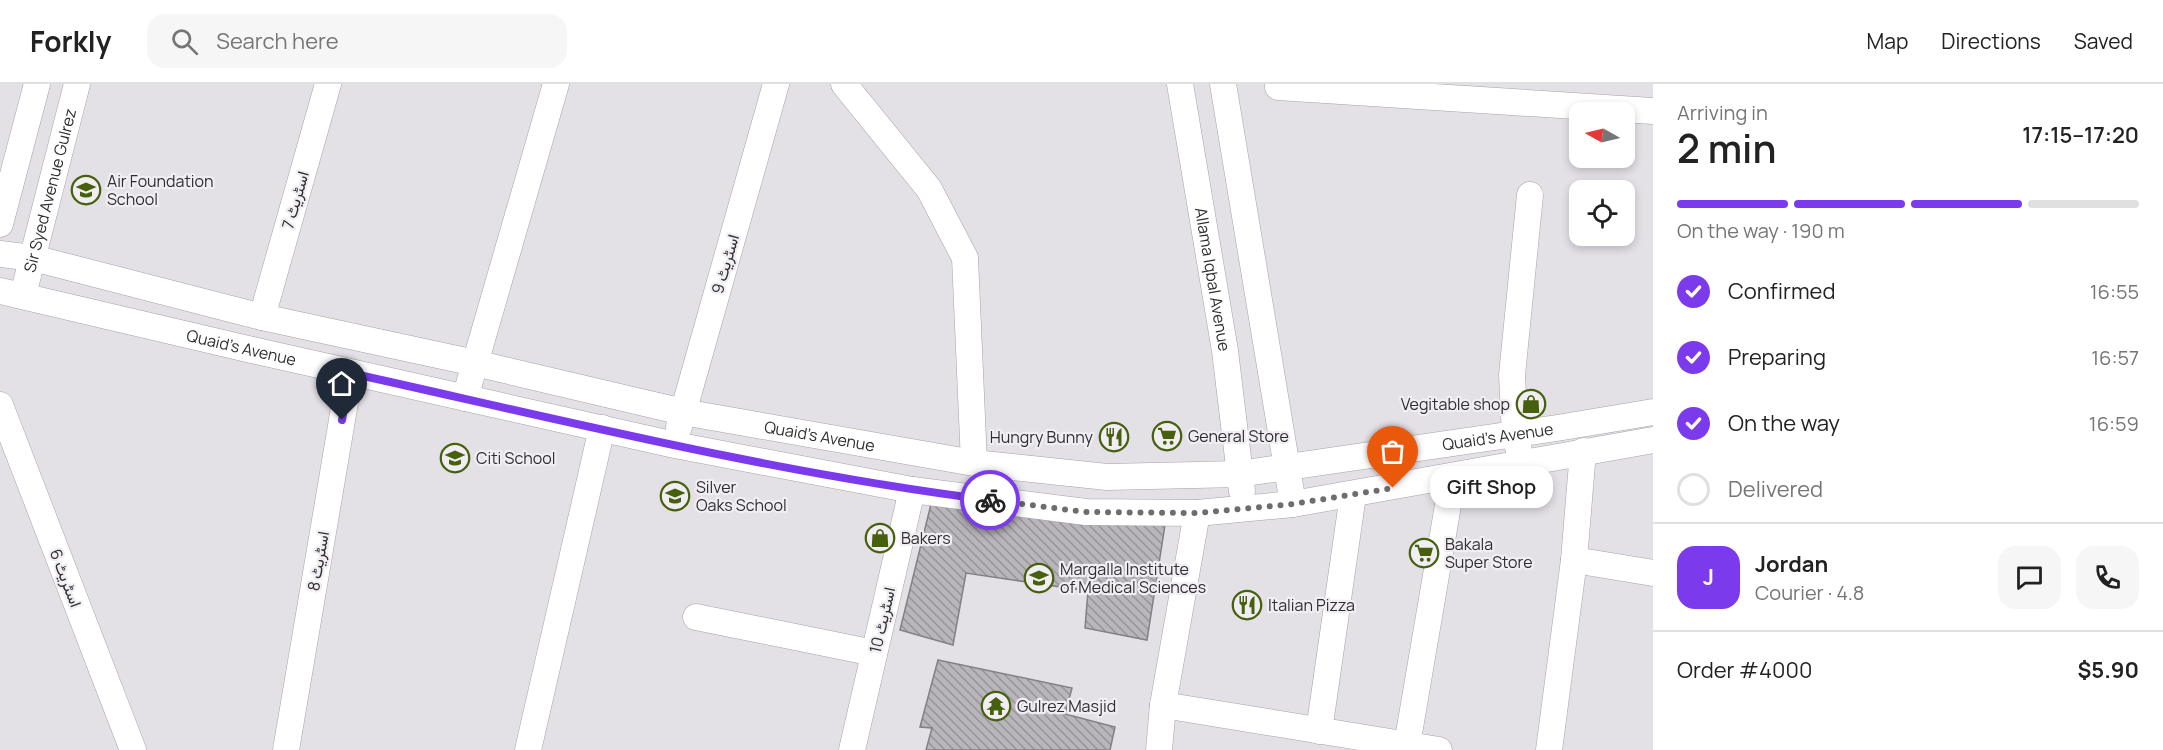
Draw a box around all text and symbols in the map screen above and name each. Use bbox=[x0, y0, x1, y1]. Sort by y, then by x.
search box bbox=[147, 14, 567, 68]
text: Forkly bbox=[30, 22, 111, 60]
icon: search bbox=[168, 25, 201, 58]
text: Search here bbox=[216, 26, 339, 56]
text: Map bbox=[1867, 27, 1908, 55]
text: Directions bbox=[1941, 27, 2041, 55]
text: Saved bbox=[2074, 27, 2133, 55]
text: Arriving in bbox=[1677, 99, 1768, 126]
north arrow bbox=[1569, 102, 1635, 168]
map controls bbox=[1569, 102, 1635, 246]
street label: Sir Syed Avenue Gulrez bbox=[18, 106, 81, 275]
text: 17:15–17:20 bbox=[2022, 120, 2139, 150]
text: 2 min bbox=[1677, 121, 1776, 175]
street label: اسٹریٹ 7 bbox=[276, 169, 314, 231]
place label: Air Foundation School bbox=[107, 170, 214, 210]
school or university icon: Air Foundation School bbox=[70, 174, 102, 206]
button: locate bbox=[1569, 180, 1635, 246]
street label: Allama Iqbal Avenue bbox=[1190, 206, 1236, 353]
text: On the way · 190 m bbox=[1677, 217, 1845, 244]
street label: اسٹریٹ 9 bbox=[706, 232, 744, 296]
icon: check bbox=[1677, 275, 1710, 308]
text: Confirmed bbox=[1728, 276, 1836, 306]
text: 16:55 bbox=[2090, 278, 2139, 305]
street label: Quaid's Avenue bbox=[184, 324, 298, 371]
icon: check bbox=[1677, 341, 1710, 374]
text: Preparing bbox=[1728, 342, 1826, 372]
text: 16:57 bbox=[2091, 344, 2139, 371]
pin bbox=[316, 358, 367, 420]
icon: home bbox=[325, 367, 358, 400]
shop icon: Vegitable shop bbox=[1515, 388, 1547, 420]
place label: Vegitable shop bbox=[1401, 393, 1510, 415]
icon: check bbox=[1677, 407, 1710, 440]
text: On the way bbox=[1728, 408, 1840, 438]
text: 16:59 bbox=[2089, 410, 2139, 437]
street label: Quaid's Avenue bbox=[763, 415, 877, 456]
street label: Quaid's Avenue bbox=[1441, 418, 1555, 455]
supermarket icon: General Store bbox=[1151, 420, 1183, 452]
restaurant icon: Hungry Bunny bbox=[1098, 421, 1130, 453]
place label: General Store bbox=[1188, 425, 1289, 447]
place label: Hungry Bunny bbox=[990, 426, 1094, 448]
pin bbox=[1367, 426, 1418, 488]
icon: bag bbox=[1376, 435, 1409, 468]
school or university icon: Citi School bbox=[439, 442, 471, 474]
place label: Citi School bbox=[476, 447, 555, 469]
callout: Gift Shop bbox=[1429, 467, 1552, 509]
courier bbox=[960, 470, 1020, 530]
text: Gift Shop bbox=[1447, 473, 1536, 500]
text: Delivered bbox=[1728, 474, 1823, 504]
place label: Silver Oaks School bbox=[696, 476, 787, 516]
school or university icon: Silver Oaks School bbox=[659, 480, 691, 512]
icon: bike bbox=[974, 484, 1007, 517]
shop icon: Bakers bbox=[864, 522, 896, 554]
place label: Bakers bbox=[901, 527, 951, 549]
street label: اسٹریٹ 8 bbox=[302, 529, 334, 593]
place label: Bakala Super Store bbox=[1445, 533, 1533, 573]
supermarket icon: Bakala Super Store bbox=[1408, 537, 1440, 569]
street label: اسٹریٹ 6 bbox=[45, 546, 87, 610]
button: chat bbox=[1998, 546, 2061, 609]
button: phone bbox=[2076, 546, 2139, 609]
text: Jordan bbox=[1755, 549, 1828, 579]
place label: Margalla Institute of Medical Sciences bbox=[1060, 558, 1206, 598]
school or university icon: Margalla Institute of Medical Sciences bbox=[1023, 562, 1055, 594]
text: J bbox=[1703, 562, 1714, 592]
text: Courier · 4.8 bbox=[1755, 579, 1864, 606]
street label: اسٹریٹ 10 bbox=[864, 585, 900, 655]
restaurant icon: Italian Pizza bbox=[1231, 589, 1263, 621]
place label: Italian Pizza bbox=[1268, 594, 1355, 616]
text: Order #4000 bbox=[1677, 655, 1812, 685]
text: $5.90 bbox=[2077, 655, 2139, 685]
temple icon: Gulrez Masjid bbox=[980, 690, 1012, 722]
place label: Gulrez Masjid bbox=[1017, 695, 1116, 717]

